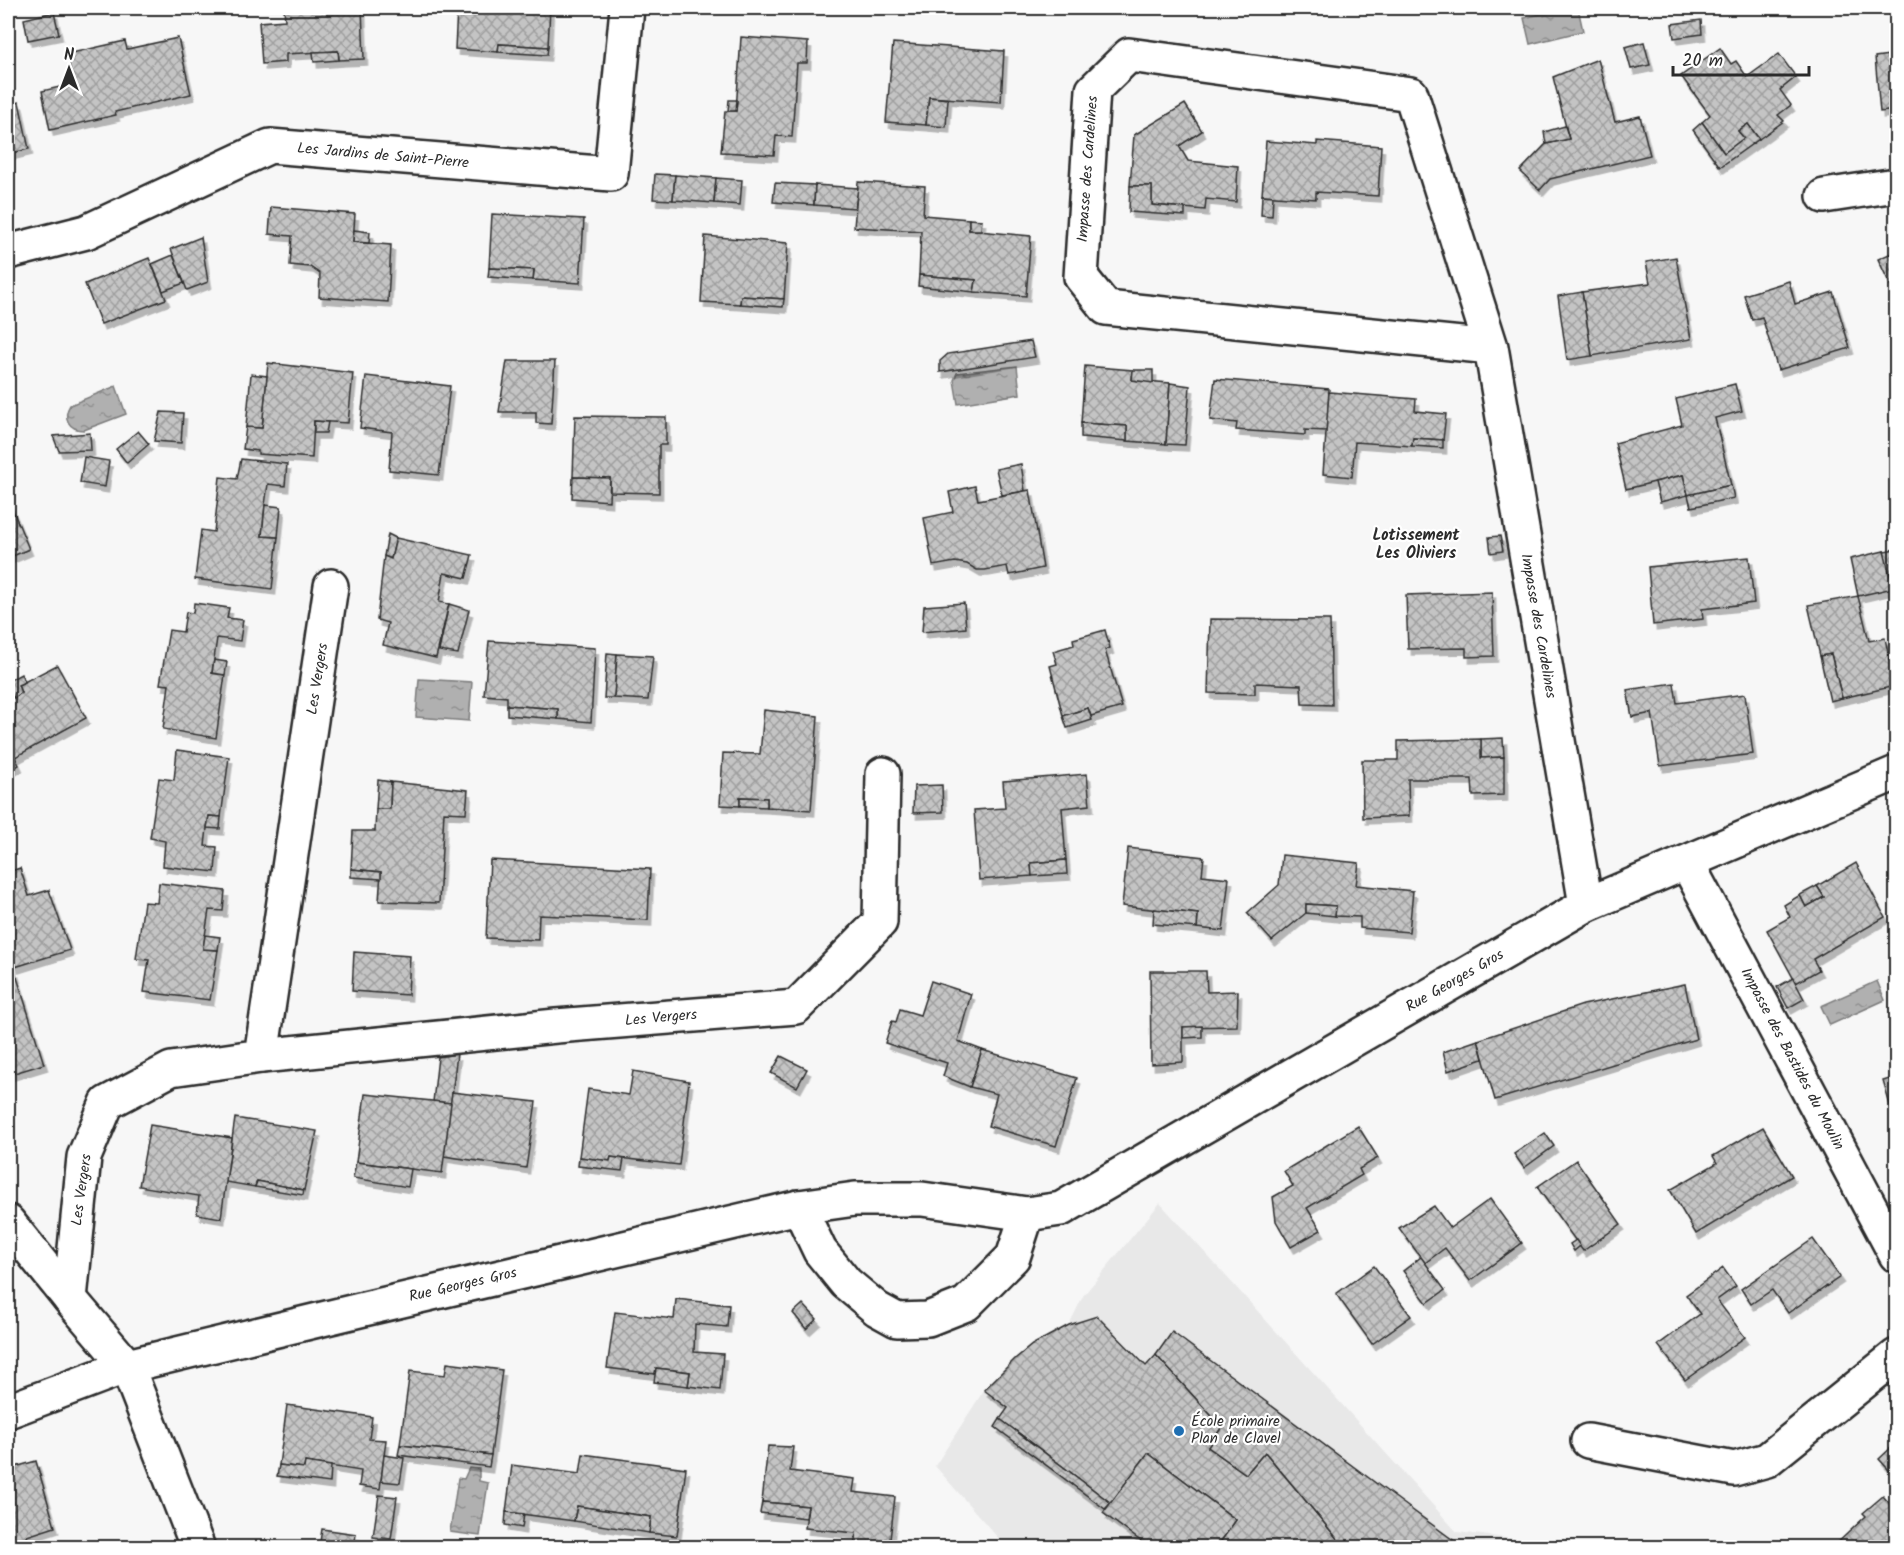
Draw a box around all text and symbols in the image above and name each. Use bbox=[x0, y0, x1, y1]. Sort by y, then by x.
north arrow bbox=[39, 39, 99, 99]
scale bar bbox=[1673, 39, 1810, 77]
text: N bbox=[64, 43, 74, 68]
text: 20 m bbox=[1682, 47, 1723, 76]
street label: Impasse des Cardelines bbox=[1071, 94, 1105, 243]
street label: Les Jardins de Saint-Pierre bbox=[296, 137, 470, 175]
district label: Lotissement Les Oliviers bbox=[1372, 523, 1460, 566]
street label: Impasse des Cardelines bbox=[1513, 552, 1563, 701]
street label: Les Vergers bbox=[300, 641, 336, 717]
street label: Rue Georges Gros bbox=[1401, 943, 1509, 1019]
street label: Impasse des Bastides du Moulin bbox=[1734, 963, 1850, 1155]
street label: Les Vergers bbox=[624, 1003, 699, 1033]
street label: Les Vergers bbox=[65, 1152, 99, 1227]
street label: Rue Georges Gros bbox=[407, 1261, 520, 1309]
place label: École primaire Plan de Clavel bbox=[1191, 1410, 1281, 1451]
marker: École primaire Plan de Clavel bbox=[1172, 1424, 1186, 1438]

